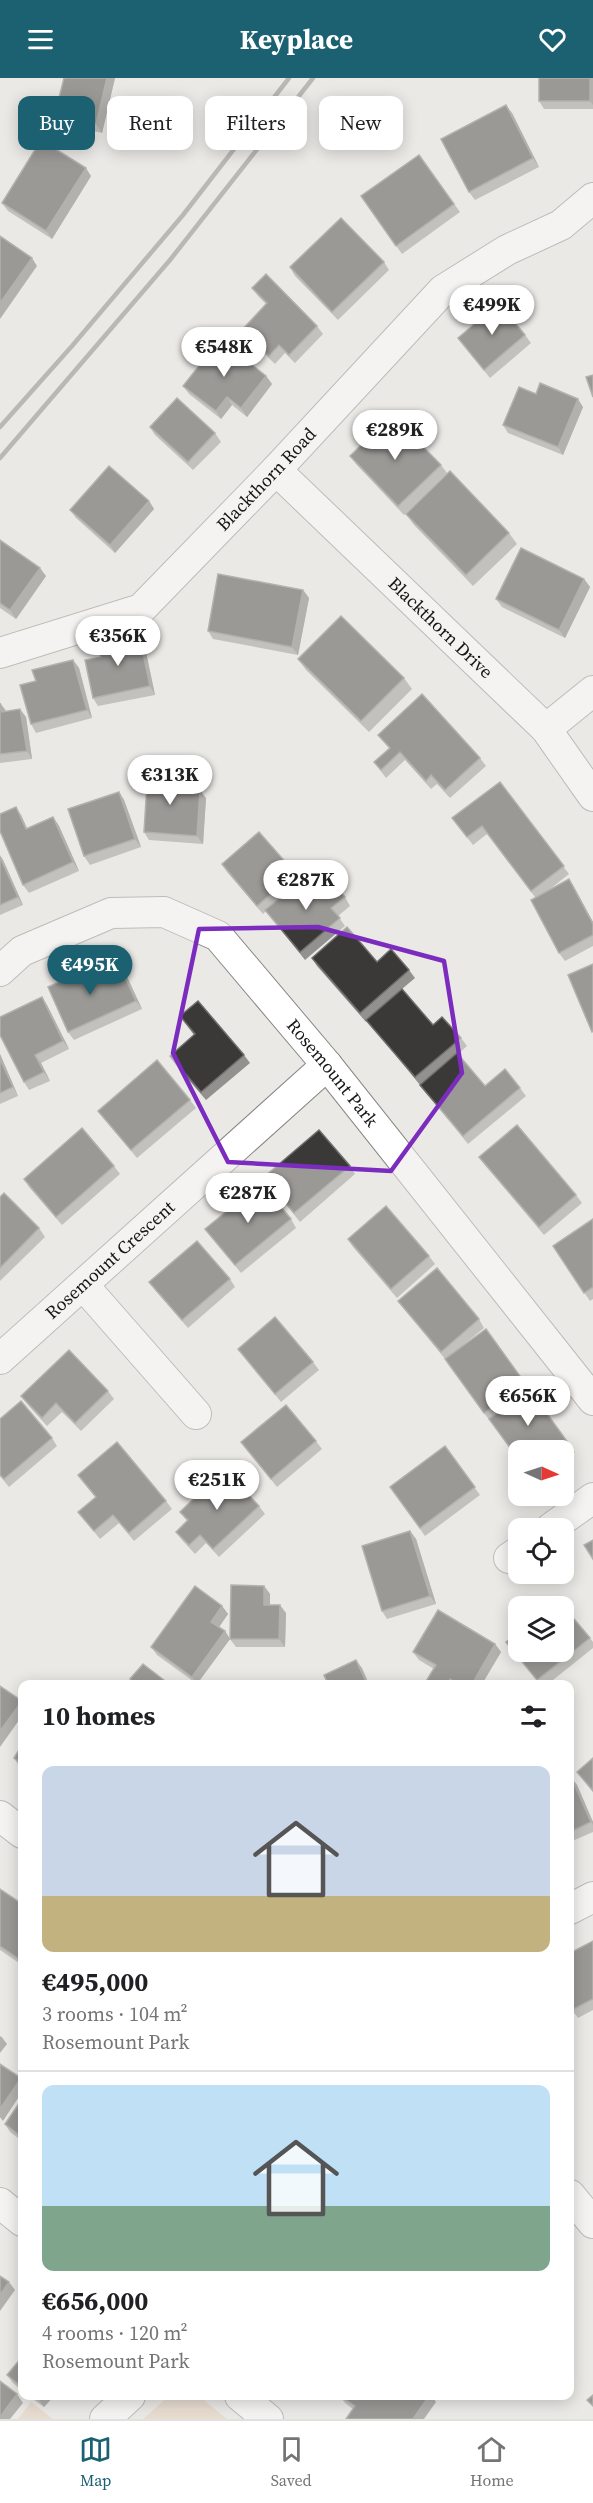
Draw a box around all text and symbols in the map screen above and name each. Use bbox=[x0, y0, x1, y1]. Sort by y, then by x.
text: Keyplace bbox=[240, 21, 353, 58]
icon: menu bbox=[24, 23, 57, 56]
icon: heart bbox=[536, 23, 569, 56]
chip: Buy bbox=[18, 96, 95, 150]
chip: Rent bbox=[107, 96, 193, 150]
chip: Filters bbox=[205, 96, 307, 150]
chip: New bbox=[319, 96, 403, 150]
pin: €499K bbox=[450, 285, 534, 336]
text: €499K bbox=[463, 290, 521, 318]
pin: €548K bbox=[182, 327, 266, 378]
text: €548K bbox=[195, 332, 253, 360]
pin: €289K bbox=[353, 410, 437, 461]
text: €289K bbox=[366, 415, 424, 443]
street label: Blackthorn Road bbox=[211, 422, 321, 536]
street label: Blackthorn Drive bbox=[383, 571, 499, 684]
pin: €356K bbox=[76, 616, 160, 667]
text: €356K bbox=[89, 621, 147, 649]
pin: €313K bbox=[128, 755, 212, 806]
text: €313K bbox=[141, 760, 199, 788]
pin: €287K bbox=[264, 860, 348, 911]
text: €287K bbox=[277, 865, 335, 893]
pin: €495K bbox=[48, 945, 132, 996]
text: €495K bbox=[61, 950, 119, 978]
street label: Rosemount Park bbox=[281, 1013, 384, 1132]
pin: €287K bbox=[206, 1173, 290, 1224]
text: €287K bbox=[219, 1178, 277, 1206]
street label: Rosemount Crescent bbox=[40, 1195, 180, 1325]
pin: €656K bbox=[486, 1376, 570, 1427]
text: €656K bbox=[499, 1381, 557, 1409]
north arrow bbox=[508, 1440, 574, 1506]
map controls bbox=[508, 1440, 574, 1662]
pin: €251K bbox=[175, 1460, 259, 1511]
text: €251K bbox=[188, 1465, 246, 1493]
button: locate bbox=[508, 1518, 574, 1584]
button: layers bbox=[508, 1596, 574, 1662]
text: 10 homes bbox=[42, 1698, 155, 1734]
icon: filters bbox=[517, 1700, 550, 1733]
icon: home bbox=[242, 1805, 350, 1913]
text: €495,000 bbox=[42, 1964, 148, 2000]
text: 3 rooms · 104 m² bbox=[42, 2000, 188, 2028]
text: Rosemount Park bbox=[42, 2028, 189, 2056]
icon: home bbox=[242, 2124, 350, 2232]
text: €656,000 bbox=[42, 2283, 148, 2319]
text: 4 rooms · 120 m² bbox=[42, 2319, 188, 2347]
text: Rosemount Park bbox=[42, 2347, 189, 2375]
tab: Map bbox=[79, 2433, 112, 2491]
tab: Saved bbox=[271, 2433, 312, 2491]
tab: Home bbox=[470, 2433, 514, 2491]

